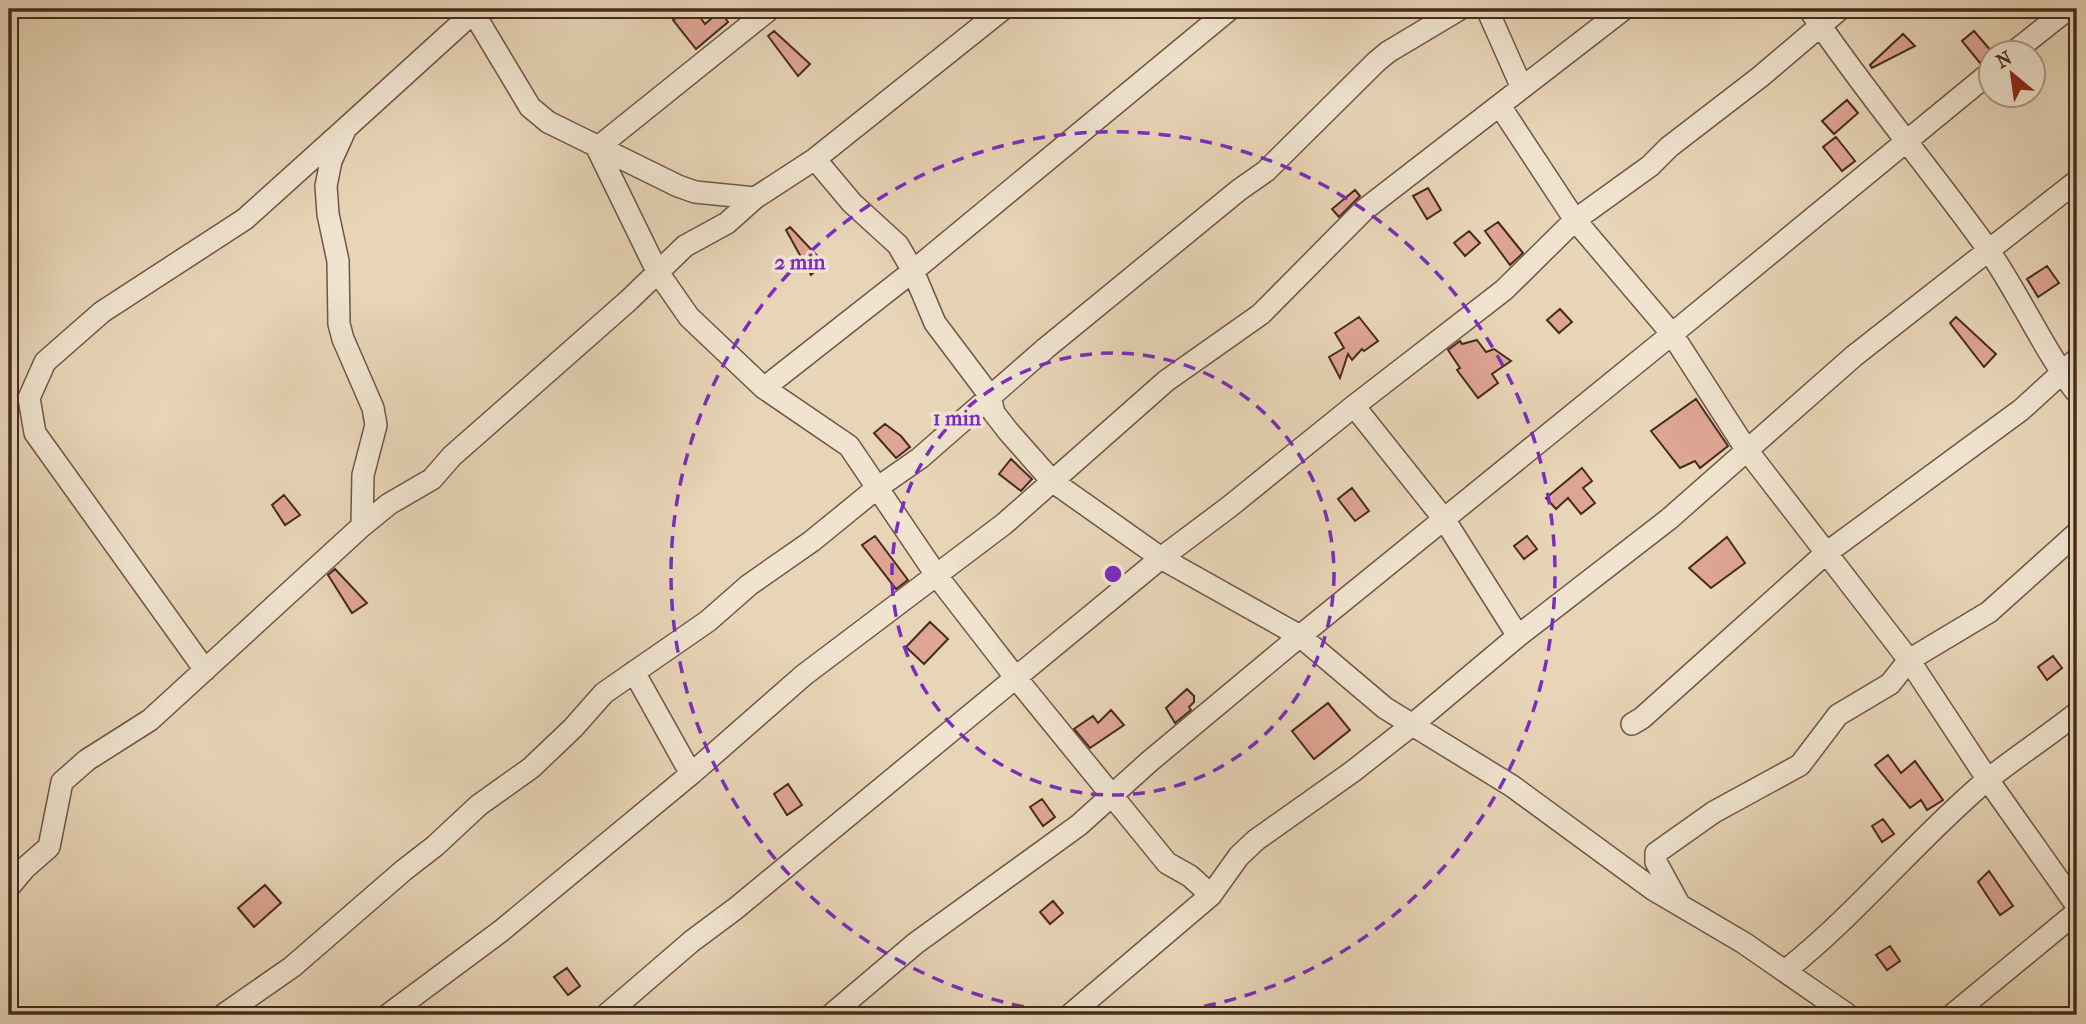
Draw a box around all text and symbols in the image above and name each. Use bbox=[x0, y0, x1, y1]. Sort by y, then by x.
north arrow bbox=[1978, 38, 2048, 108]
text: N bbox=[1993, 47, 2016, 73]
text: 2 min bbox=[774, 250, 826, 274]
text: 1 min bbox=[933, 406, 982, 430]
centre of rings bbox=[1101, 562, 1125, 586]

